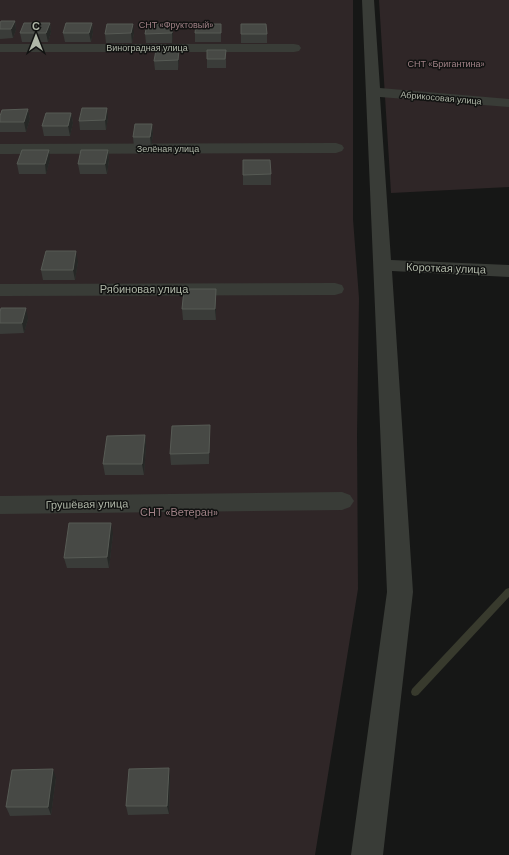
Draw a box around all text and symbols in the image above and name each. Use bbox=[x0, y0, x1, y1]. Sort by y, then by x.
north arrow bbox=[16, 16, 56, 56]
text: С bbox=[32, 19, 40, 33]
park label: СНТ «Фруктовый» bbox=[139, 19, 213, 31]
street label: Виноградная улица bbox=[106, 42, 188, 54]
park label: СНТ «Бригантина» bbox=[407, 58, 485, 70]
street label: Абрикосовая улица bbox=[400, 88, 482, 108]
street label: Зелёная улица bbox=[137, 143, 199, 155]
street label: Короткая улица bbox=[406, 260, 487, 276]
street label: Рябиновая улица bbox=[100, 282, 189, 296]
street label: Грушёвая улица bbox=[46, 496, 129, 512]
park label: СНТ «Ветеран» bbox=[140, 505, 218, 519]

